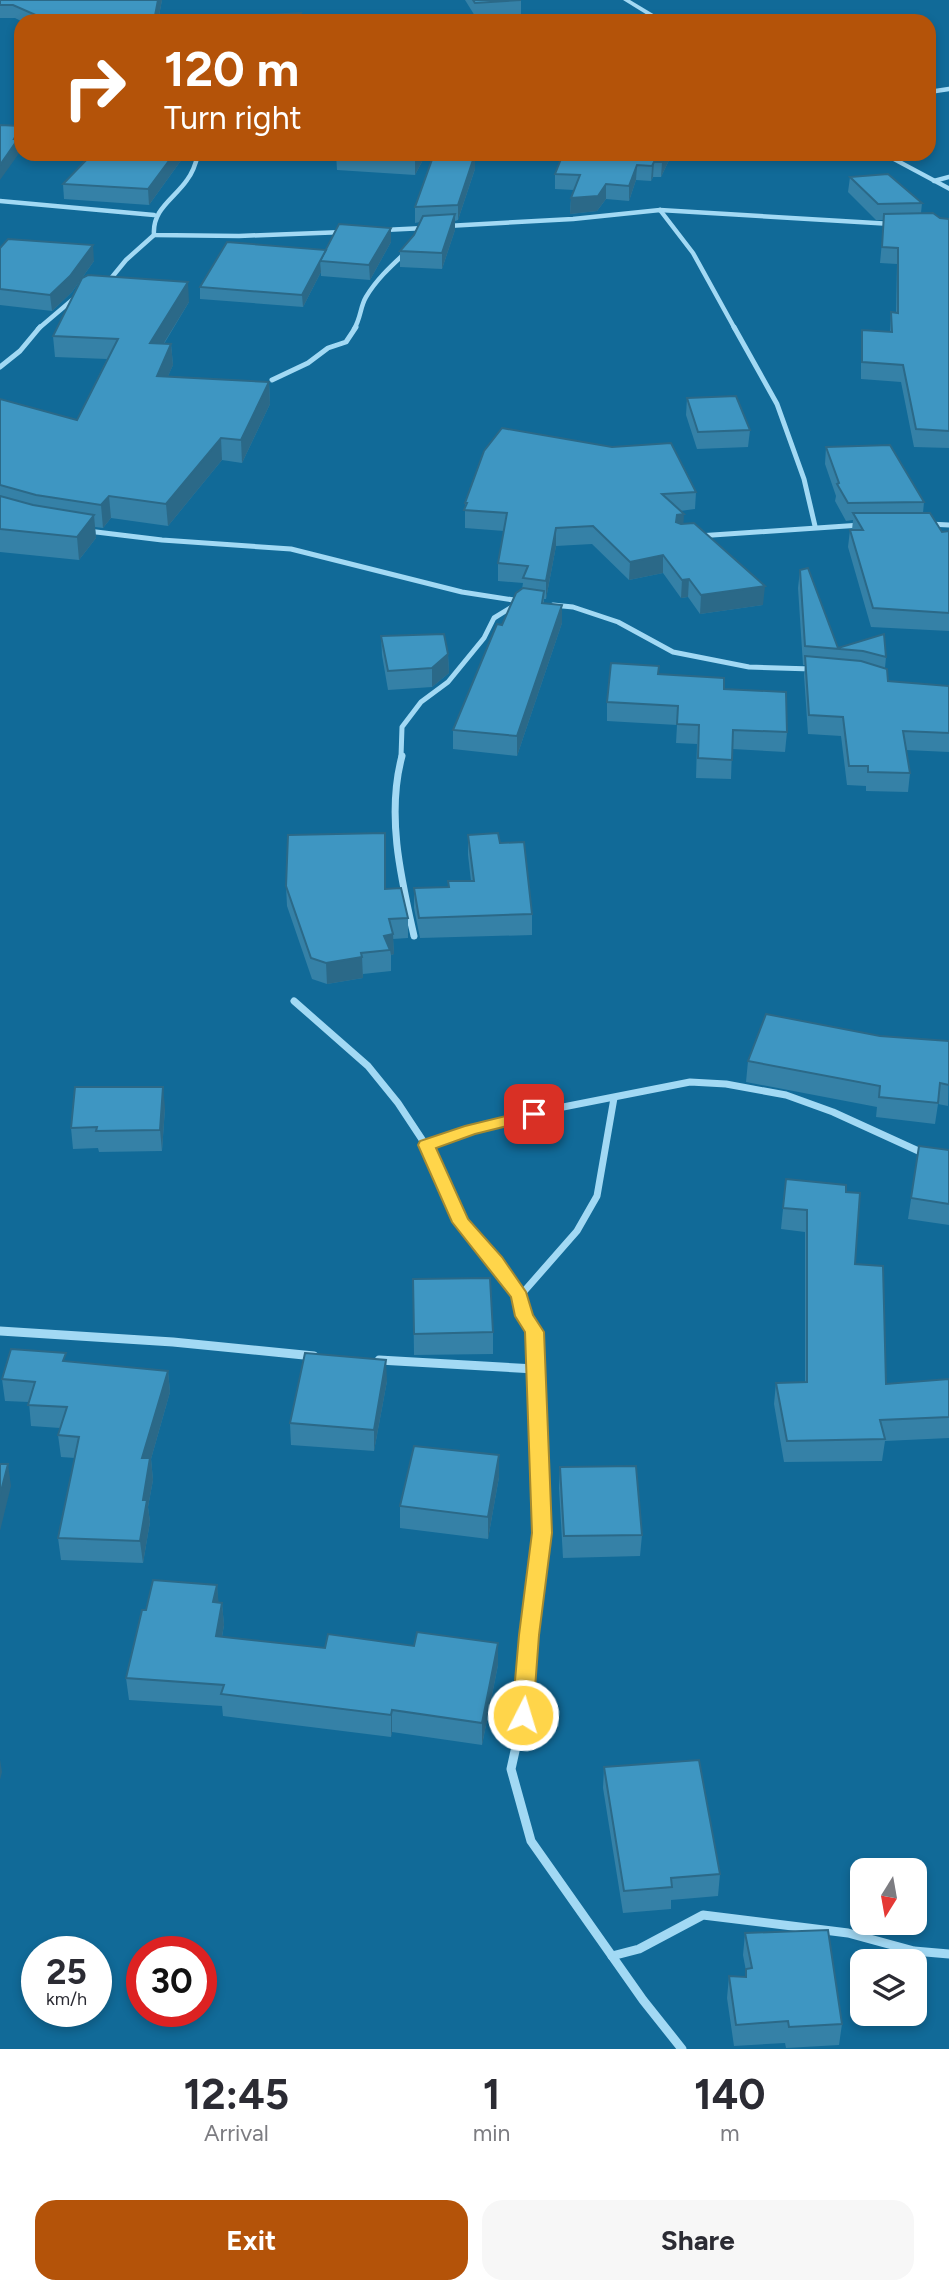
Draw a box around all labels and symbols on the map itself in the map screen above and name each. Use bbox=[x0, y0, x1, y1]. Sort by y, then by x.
pin bbox=[504, 1084, 564, 1144]
position arrow bbox=[486, 1678, 560, 1752]
north arrow bbox=[850, 1858, 928, 1936]
speed limit sign: 30 bbox=[126, 1936, 217, 2027]

